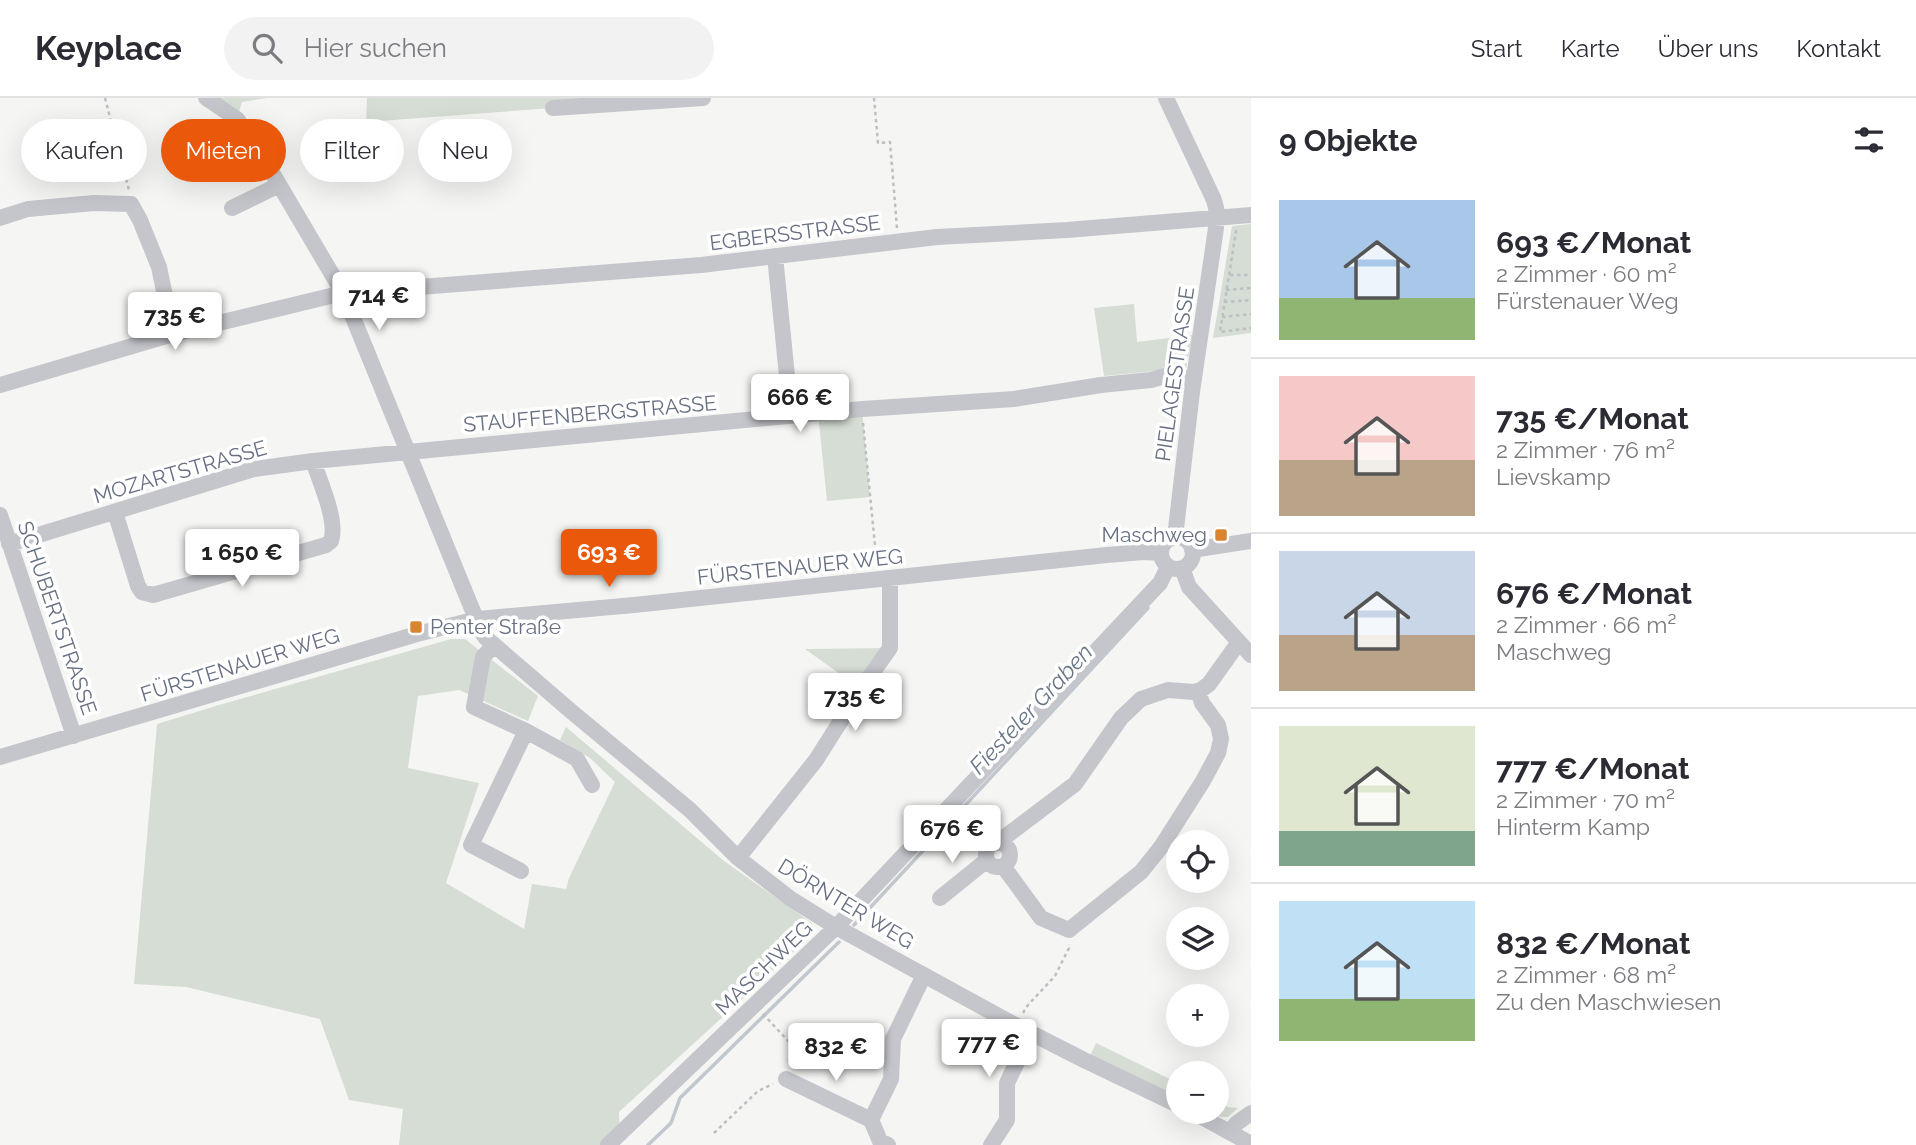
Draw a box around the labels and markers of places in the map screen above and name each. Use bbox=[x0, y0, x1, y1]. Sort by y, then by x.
pin: 714 € bbox=[330, 272, 428, 332]
pin: 735 € bbox=[126, 292, 224, 352]
pin: 666 € bbox=[751, 374, 849, 434]
place label: Maschweg bbox=[1102, 522, 1207, 547]
marker: Maschweg bbox=[1213, 527, 1229, 543]
pin: 1 650 € bbox=[177, 530, 307, 589]
pin: 693 € bbox=[560, 530, 658, 589]
place label: Penter Straße bbox=[430, 614, 561, 639]
marker: Penter Straße bbox=[408, 619, 424, 635]
pin: 735 € bbox=[806, 674, 904, 733]
pin: 676 € bbox=[903, 806, 1001, 865]
pin: 777 € bbox=[940, 1020, 1038, 1079]
pin: 832 € bbox=[787, 1024, 885, 1083]

